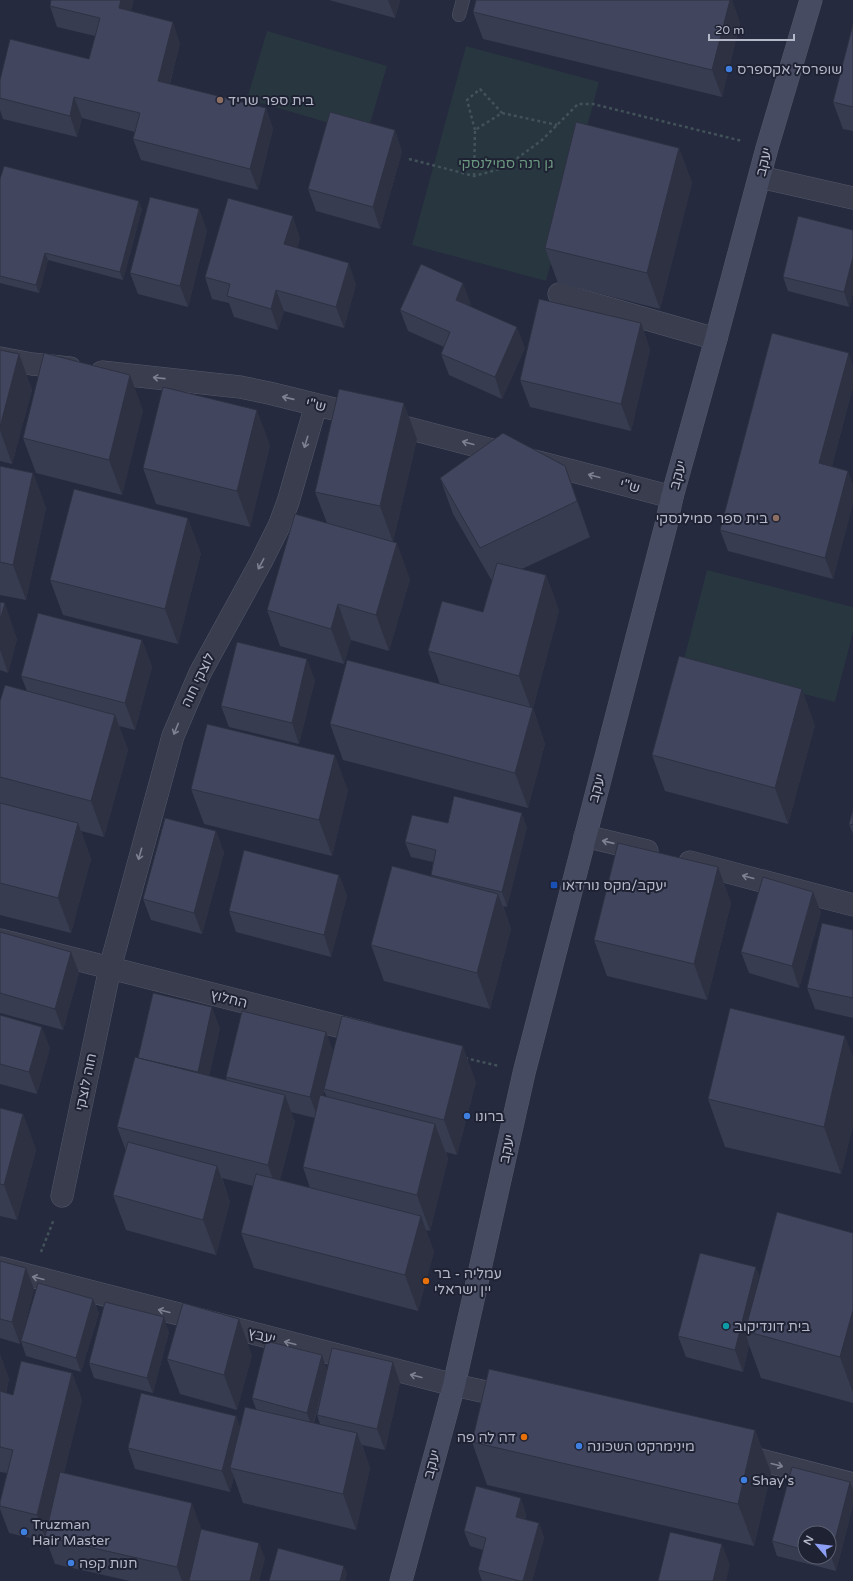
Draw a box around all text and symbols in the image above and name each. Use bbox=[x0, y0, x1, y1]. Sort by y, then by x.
scale bar bbox=[709, 16, 794, 42]
text: 20 m bbox=[715, 23, 744, 37]
place label: שופרסל אקספרס bbox=[737, 61, 842, 78]
marker: שופרסל אקספרס bbox=[724, 64, 734, 74]
place label: בית ספר שריד bbox=[228, 92, 314, 109]
marker: בית ספר שריד bbox=[215, 95, 225, 105]
street label: יעקב bbox=[752, 146, 776, 178]
park label: גן רנה סמילנסקי bbox=[458, 155, 554, 172]
one-way arrow bbox=[153, 374, 166, 382]
one-way arrow bbox=[281, 393, 294, 401]
street label: ש"י bbox=[304, 394, 328, 416]
one-way arrow bbox=[302, 435, 309, 448]
one-way arrow bbox=[462, 439, 475, 447]
street label: יעקב bbox=[666, 459, 690, 491]
one-way arrow bbox=[587, 472, 600, 479]
street label: ש"י bbox=[618, 475, 642, 497]
place label: בית ספר סמילנסקי bbox=[656, 510, 768, 527]
marker: בית ספר סמילנסקי bbox=[771, 513, 781, 523]
one-way arrow bbox=[256, 557, 264, 569]
street label: לוצקי חוה bbox=[178, 650, 218, 710]
one-way arrow bbox=[171, 722, 179, 734]
street label: יעקב bbox=[585, 772, 609, 804]
one-way arrow bbox=[602, 837, 615, 845]
one-way arrow bbox=[136, 847, 143, 860]
one-way arrow bbox=[741, 873, 754, 881]
place label: יעקב/מקס נורדאו bbox=[562, 877, 667, 894]
marker: יעקב/מקס נורדאו bbox=[549, 880, 559, 890]
street label: החלוץ bbox=[209, 986, 249, 1012]
street label: חוה לוצקי bbox=[72, 1052, 100, 1112]
place label: ברונו bbox=[475, 1108, 504, 1125]
marker: ברונו bbox=[462, 1111, 472, 1121]
street label: יעקב bbox=[496, 1133, 518, 1165]
place label: עמליה - בר יין ישראלי bbox=[434, 1265, 502, 1298]
one-way arrow bbox=[32, 1274, 45, 1281]
marker: עמליה - בר יין ישראלי bbox=[421, 1276, 431, 1286]
one-way arrow bbox=[158, 1306, 171, 1314]
place label: בית דונדיקוב bbox=[734, 1318, 810, 1335]
marker: בית דונדיקוב bbox=[721, 1321, 731, 1331]
street label: יעבץ bbox=[246, 1324, 278, 1348]
one-way arrow bbox=[284, 1339, 297, 1346]
one-way arrow bbox=[410, 1371, 423, 1379]
place label: דה לה פה bbox=[457, 1429, 516, 1446]
marker: דה לה פה bbox=[519, 1432, 529, 1442]
place label: מינימרקט השכונה bbox=[587, 1438, 695, 1455]
marker: מינימרקט השכונה bbox=[574, 1441, 584, 1451]
street label: יעקב bbox=[420, 1448, 444, 1480]
one-way arrow bbox=[770, 1461, 783, 1469]
place label: Shay's bbox=[752, 1472, 794, 1489]
marker: Shay's bbox=[739, 1475, 749, 1485]
place label: Truzman Hair Master bbox=[32, 1516, 110, 1549]
north arrow bbox=[797, 1525, 837, 1565]
marker: Truzman Hair Master bbox=[19, 1527, 29, 1537]
text: N bbox=[801, 1534, 816, 1547]
place label: חנות קפה bbox=[79, 1555, 138, 1572]
marker: חנות קפה bbox=[66, 1558, 76, 1568]

